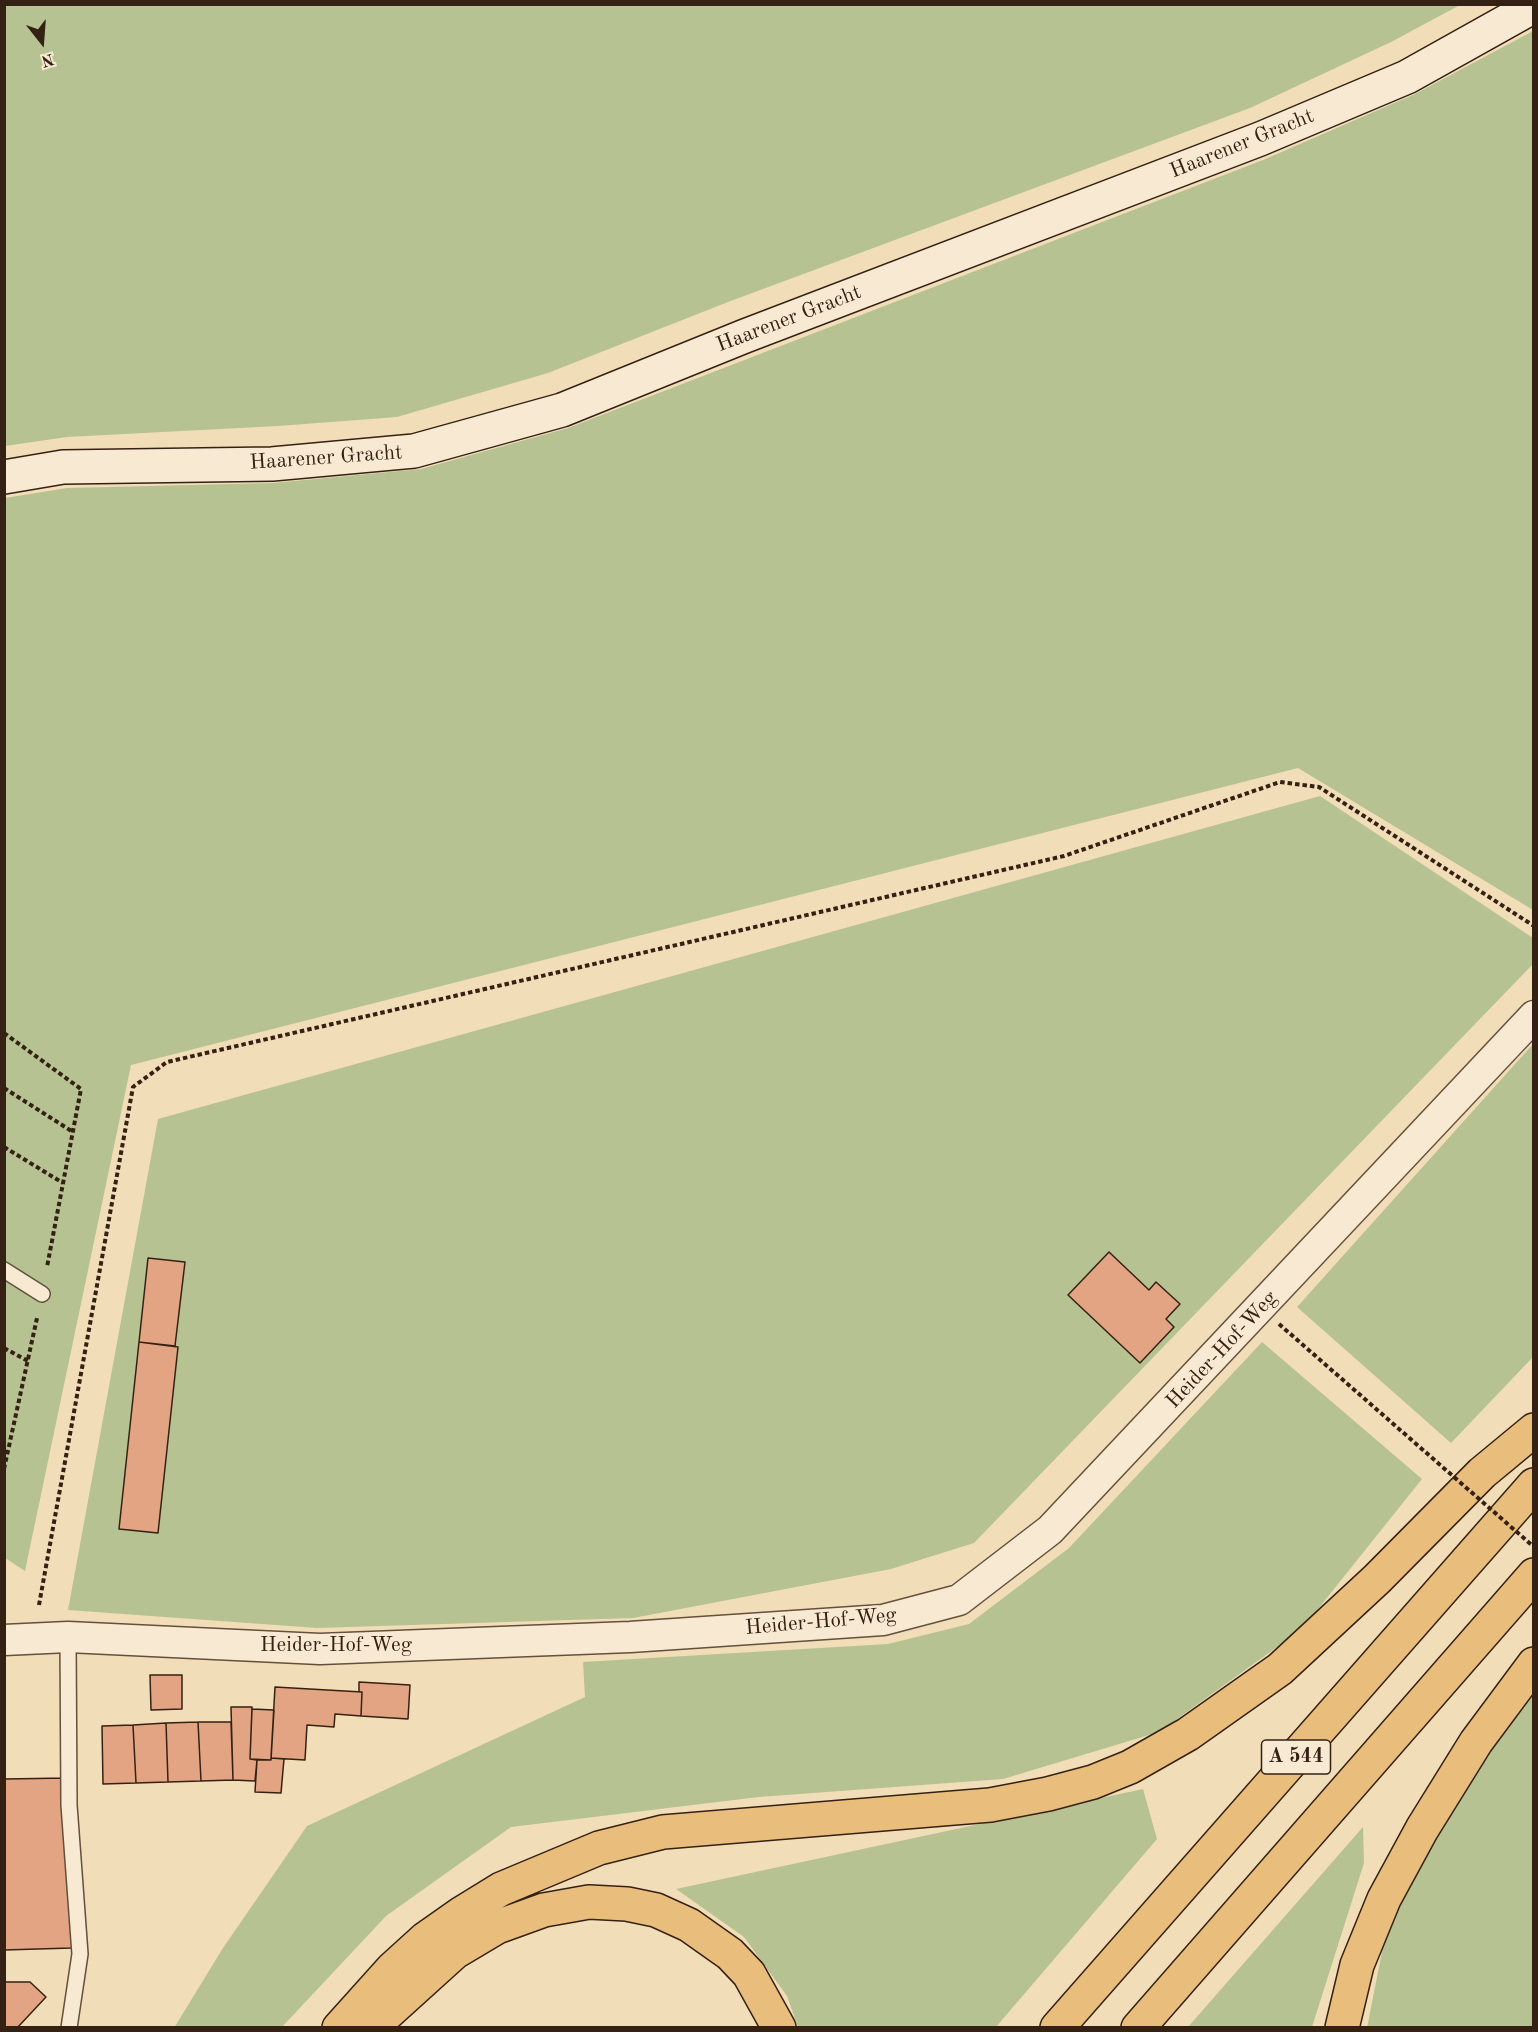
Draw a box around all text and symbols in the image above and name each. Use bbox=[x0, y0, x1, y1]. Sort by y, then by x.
north arrow bbox=[12, 12, 72, 72]
text: N bbox=[39, 50, 55, 69]
street label: Haarener Gracht bbox=[1166, 104, 1318, 184]
street label: Haarener Gracht bbox=[713, 280, 865, 358]
street label: Haarener Gracht bbox=[249, 440, 403, 476]
street label: Heider-Hof-Weg bbox=[1161, 1286, 1283, 1414]
street label: Heider-Hof-Weg bbox=[744, 1603, 898, 1641]
street label: Heider-Hof-Weg bbox=[260, 1632, 412, 1658]
road number: A 544 bbox=[1262, 1740, 1330, 1774]

